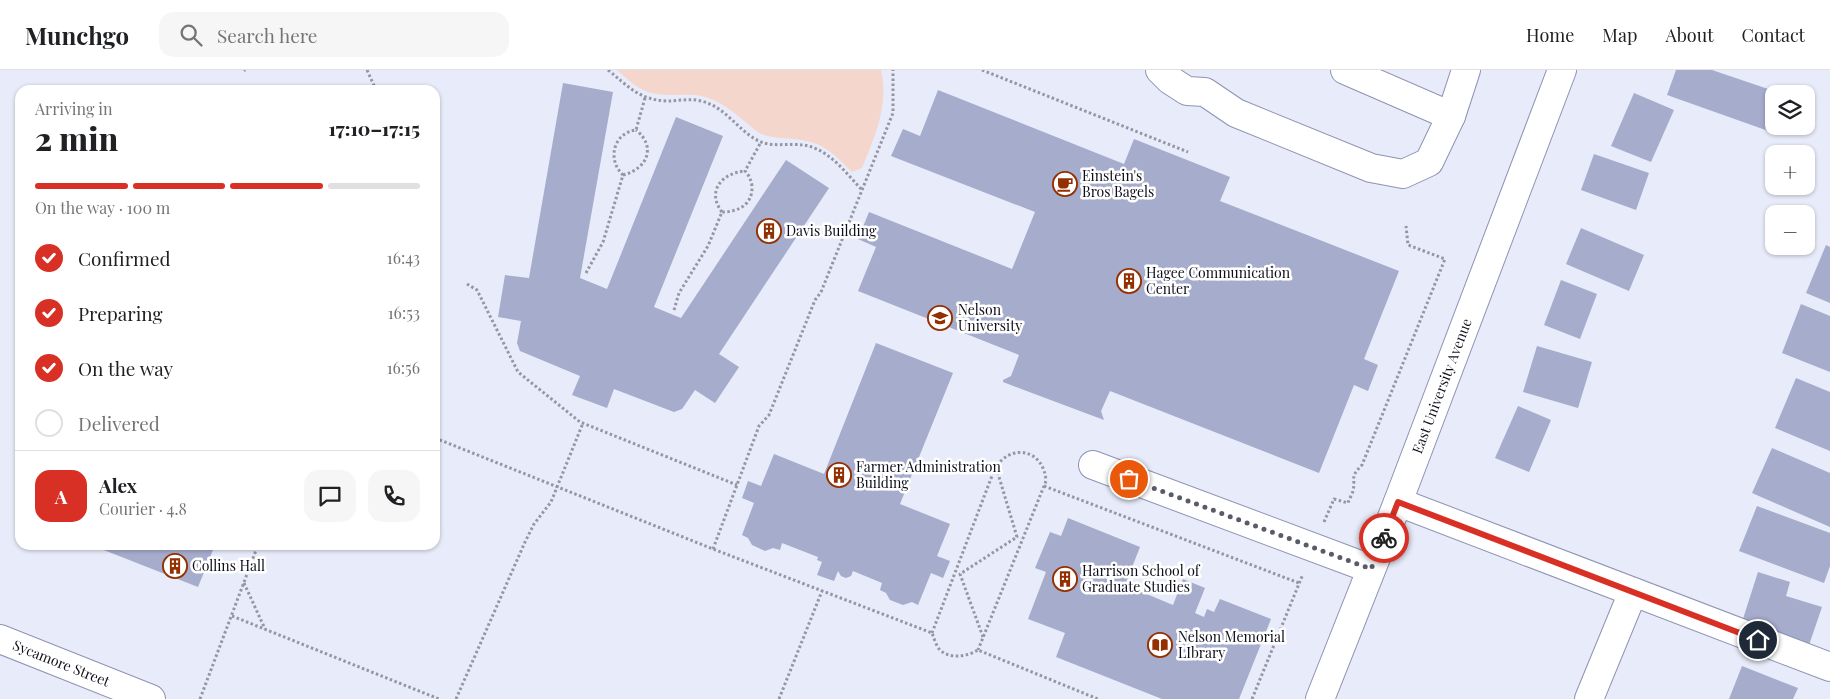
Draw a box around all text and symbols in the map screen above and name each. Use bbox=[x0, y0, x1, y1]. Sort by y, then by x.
search box bbox=[159, 12, 509, 57]
text: Munchgo bbox=[25, 19, 129, 51]
icon: search bbox=[177, 21, 205, 49]
text: Search here bbox=[217, 22, 317, 48]
text: Home bbox=[1526, 23, 1574, 47]
text: Map bbox=[1602, 23, 1637, 47]
text: About bbox=[1665, 23, 1714, 47]
text: Contact bbox=[1742, 23, 1805, 47]
map controls bbox=[1765, 85, 1815, 255]
button: layers bbox=[1765, 85, 1815, 135]
text: Arriving in bbox=[35, 98, 113, 119]
text: 17:10–17:15 bbox=[328, 115, 420, 141]
text: 2 min bbox=[35, 116, 118, 159]
button: + bbox=[1765, 145, 1815, 195]
place label: Einstein's Bros Bagels bbox=[1082, 166, 1154, 201]
cafe icon: Einstein's Bros Bagels bbox=[1052, 171, 1078, 197]
text: On the way · 100 m bbox=[35, 197, 170, 218]
button: − bbox=[1765, 205, 1815, 255]
building icon: Davis Building bbox=[756, 218, 782, 244]
place label: Davis Building bbox=[786, 221, 877, 240]
icon: check bbox=[35, 244, 63, 272]
text: Confirmed bbox=[78, 245, 171, 271]
text: 16:43 bbox=[387, 247, 420, 268]
place label: Hagee Communication Center bbox=[1146, 263, 1291, 298]
building icon: Hagee Communication Center bbox=[1116, 268, 1142, 294]
icon: check bbox=[35, 299, 63, 327]
text: Preparing bbox=[78, 300, 163, 326]
place label: Nelson University bbox=[958, 300, 1022, 335]
text: 16:53 bbox=[388, 302, 420, 323]
school or university icon: Nelson University bbox=[927, 305, 953, 331]
street label: East University Avenue bbox=[1407, 315, 1476, 456]
icon: check bbox=[35, 354, 63, 382]
text: On the way bbox=[78, 355, 173, 381]
text: 16:56 bbox=[387, 357, 420, 378]
text: Delivered bbox=[78, 410, 160, 436]
place label: Farmer Administration Building bbox=[856, 457, 1002, 492]
pin bbox=[1108, 458, 1150, 500]
building icon: Farmer Administration Building bbox=[826, 462, 852, 488]
icon: bag bbox=[1115, 465, 1143, 493]
button: chat bbox=[304, 470, 356, 522]
button: phone bbox=[368, 470, 420, 522]
text: Alex bbox=[99, 472, 137, 498]
text: A bbox=[55, 483, 67, 509]
text: Courier · 4.8 bbox=[99, 498, 187, 519]
courier bbox=[1359, 513, 1409, 563]
icon: bike bbox=[1370, 524, 1398, 552]
building icon: Collins Hall bbox=[162, 553, 188, 579]
place label: Collins Hall bbox=[192, 556, 265, 575]
place label: Harrison School of Graduate Studies bbox=[1082, 561, 1201, 596]
building icon: Harrison School of Graduate Studies bbox=[1052, 566, 1078, 592]
pin bbox=[1737, 619, 1779, 661]
icon: home bbox=[1744, 626, 1772, 654]
place label: Nelson Memorial LIbrary bbox=[1178, 627, 1285, 662]
library icon: Nelson Memorial LIbrary bbox=[1147, 632, 1173, 658]
street label: Sycamore Street bbox=[10, 635, 114, 691]

